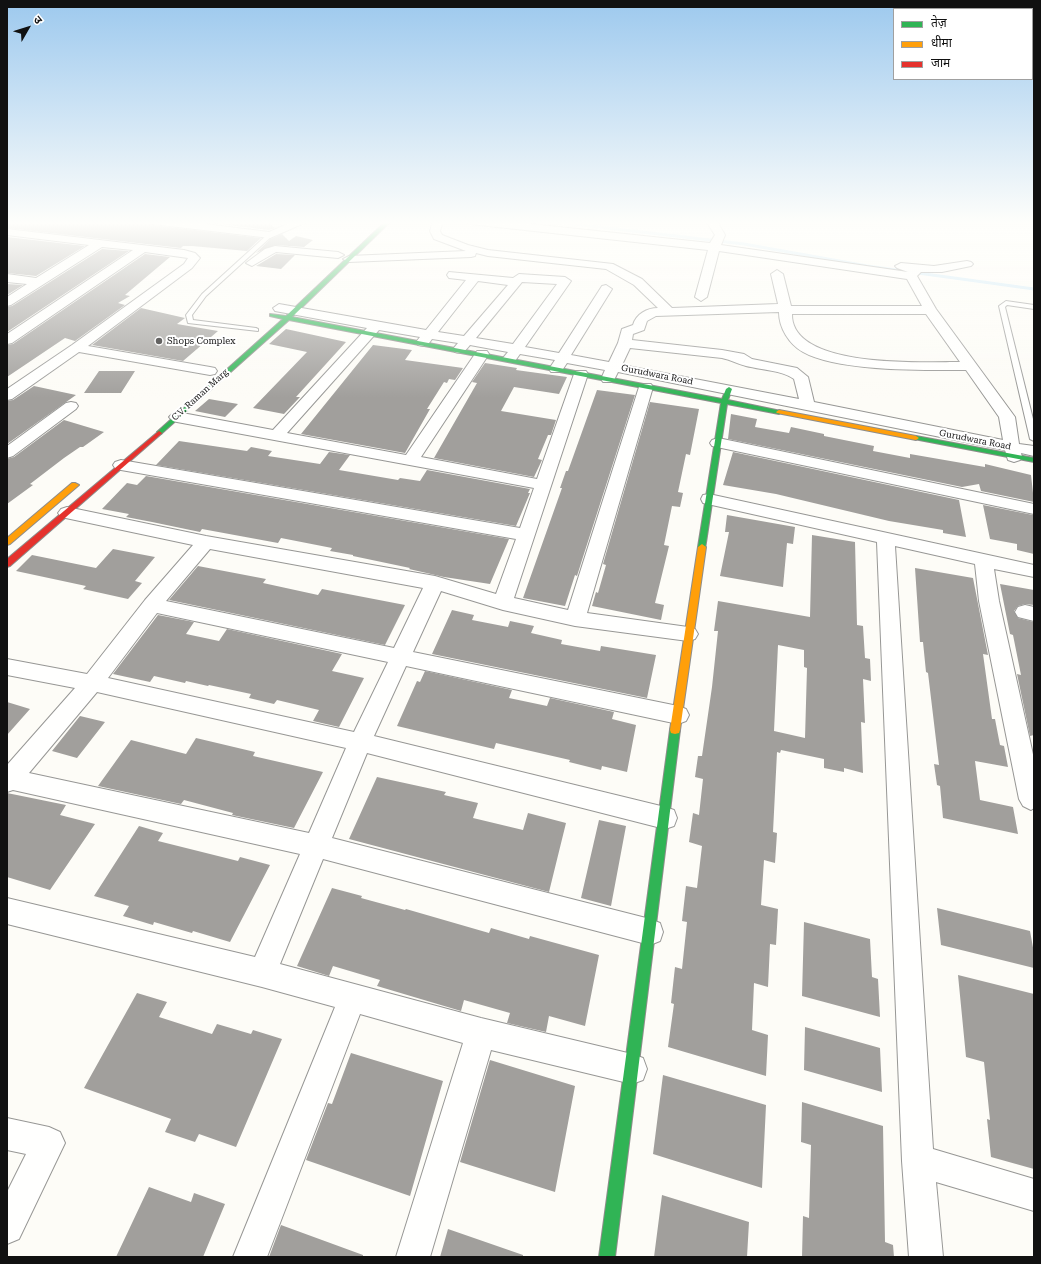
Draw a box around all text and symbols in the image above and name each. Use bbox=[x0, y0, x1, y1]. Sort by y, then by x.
north arrow bbox=[8, 8, 48, 48]
legend bbox=[893, 8, 1033, 80]
text: उ bbox=[31, 14, 45, 27]
text: तेज़ bbox=[931, 16, 947, 30]
text: धीमा bbox=[931, 36, 952, 50]
text: जाम bbox=[931, 56, 950, 70]
marker: Shops Complex bbox=[154, 336, 164, 346]
place label: Shops Complex bbox=[167, 336, 235, 346]
street label: Gurudwara Road bbox=[620, 363, 694, 387]
street label: C.V. Raman Marg bbox=[170, 367, 230, 423]
street label: Gurudwara Road bbox=[938, 428, 1012, 452]

